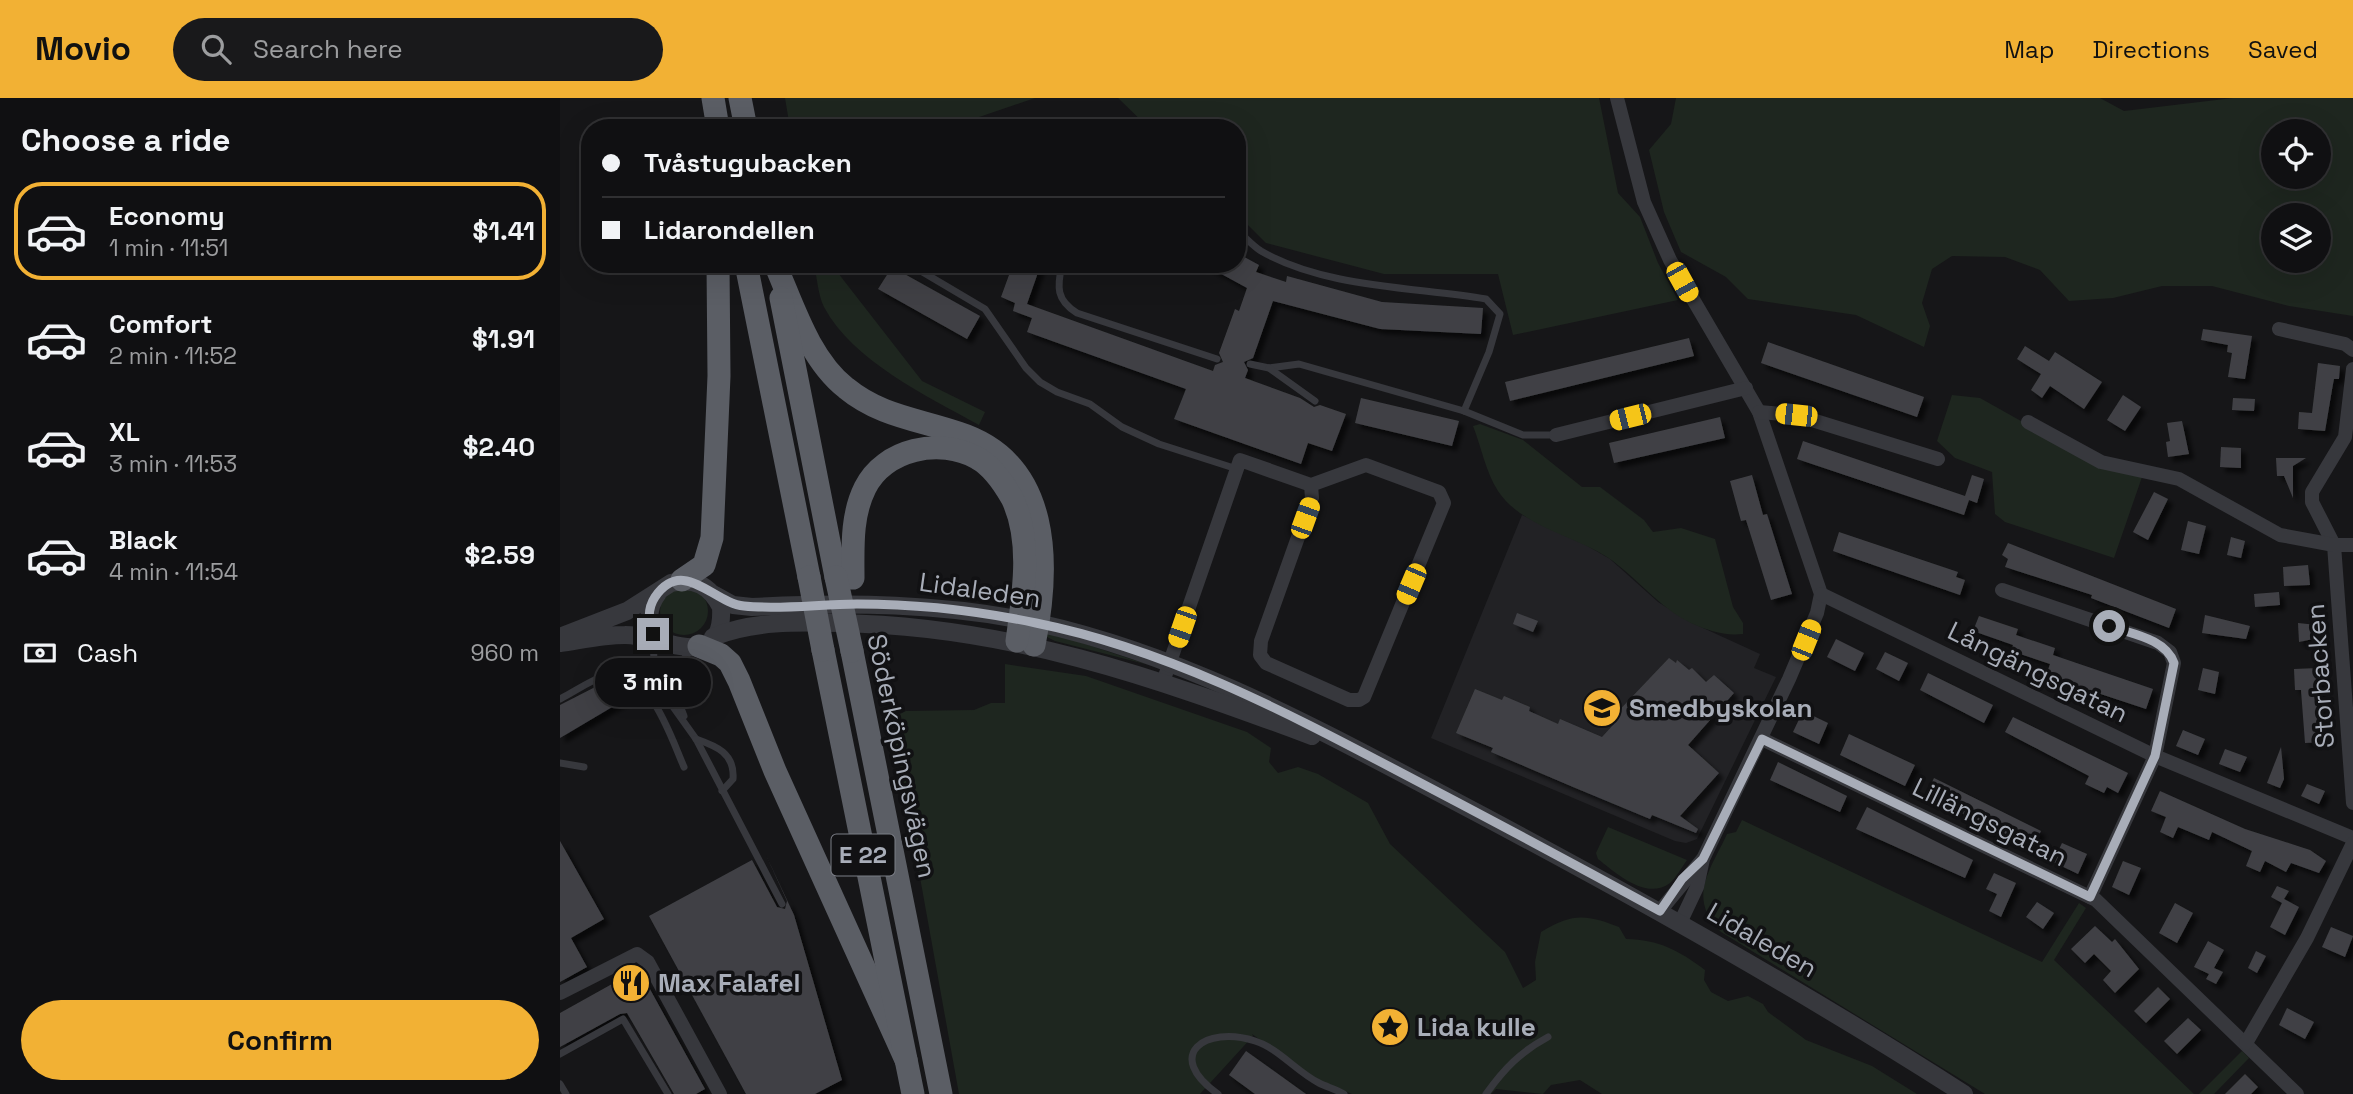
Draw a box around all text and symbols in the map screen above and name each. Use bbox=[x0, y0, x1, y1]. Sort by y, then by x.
search box bbox=[173, 18, 663, 81]
text: Movio bbox=[35, 28, 131, 70]
icon: search bbox=[197, 30, 235, 68]
text: Search here bbox=[253, 32, 403, 66]
text: Map bbox=[2004, 34, 2054, 65]
text: Directions bbox=[2092, 34, 2210, 65]
text: Saved bbox=[2248, 34, 2318, 65]
map controls bbox=[2261, 119, 2331, 273]
button: locate bbox=[2261, 119, 2331, 189]
text: Choose a ride bbox=[21, 120, 231, 160]
text: Tvåstugubacken bbox=[644, 146, 852, 180]
text: Economy bbox=[109, 199, 225, 233]
icon: car bbox=[25, 200, 88, 263]
button: layers bbox=[2261, 203, 2331, 273]
text: Lidarondellen bbox=[644, 213, 815, 247]
text: $1.41 bbox=[472, 214, 535, 248]
text: 1 min · 11:51 bbox=[109, 233, 228, 263]
car bbox=[1663, 259, 1702, 305]
text: Comfort bbox=[109, 307, 212, 341]
icon: car bbox=[25, 308, 88, 371]
text: $1.91 bbox=[472, 322, 535, 356]
text: 2 min · 11:52 bbox=[109, 341, 237, 371]
car bbox=[1608, 402, 1653, 432]
car bbox=[1775, 402, 1818, 428]
text: XL bbox=[109, 415, 140, 449]
icon: car bbox=[25, 416, 88, 479]
text: $2.40 bbox=[463, 430, 535, 464]
text: 3 min · 11:53 bbox=[109, 449, 237, 479]
car bbox=[1288, 495, 1323, 541]
text: Black bbox=[109, 523, 178, 557]
icon: car bbox=[25, 524, 88, 587]
text: $2.59 bbox=[464, 538, 535, 572]
text: 4 min · 11:54 bbox=[109, 557, 238, 587]
car bbox=[1394, 561, 1429, 607]
street label: Lidaleden bbox=[917, 565, 1043, 615]
street label: Storbacken bbox=[2298, 603, 2342, 749]
car bbox=[1166, 604, 1199, 650]
route start bbox=[2093, 610, 2125, 642]
street label: Långängsgatan bbox=[1942, 614, 2134, 730]
car bbox=[1789, 617, 1824, 663]
route end bbox=[637, 618, 669, 650]
street label: Söderköpingsvägen bbox=[860, 631, 944, 881]
icon: cash bbox=[21, 634, 59, 672]
text: Cash bbox=[77, 636, 138, 670]
text: 960 m bbox=[470, 638, 539, 668]
callout: 3 min bbox=[595, 658, 711, 708]
text: 3 min bbox=[623, 667, 683, 697]
school or university icon: Smedbyskolan bbox=[1581, 687, 1623, 729]
place label: Smedbyskolan bbox=[1629, 691, 1813, 725]
street label: Lillängsgatan bbox=[1907, 770, 2073, 874]
road number: E 22 bbox=[832, 834, 894, 876]
street label: Lidaleden bbox=[1701, 895, 1823, 985]
restaurant icon: Max Falafel bbox=[610, 962, 652, 1004]
place label: Max Falafel bbox=[658, 966, 801, 1000]
button: Confirm bbox=[21, 1000, 539, 1080]
place icon: Lida kulle bbox=[1369, 1006, 1411, 1048]
place label: Lida kulle bbox=[1417, 1010, 1536, 1044]

